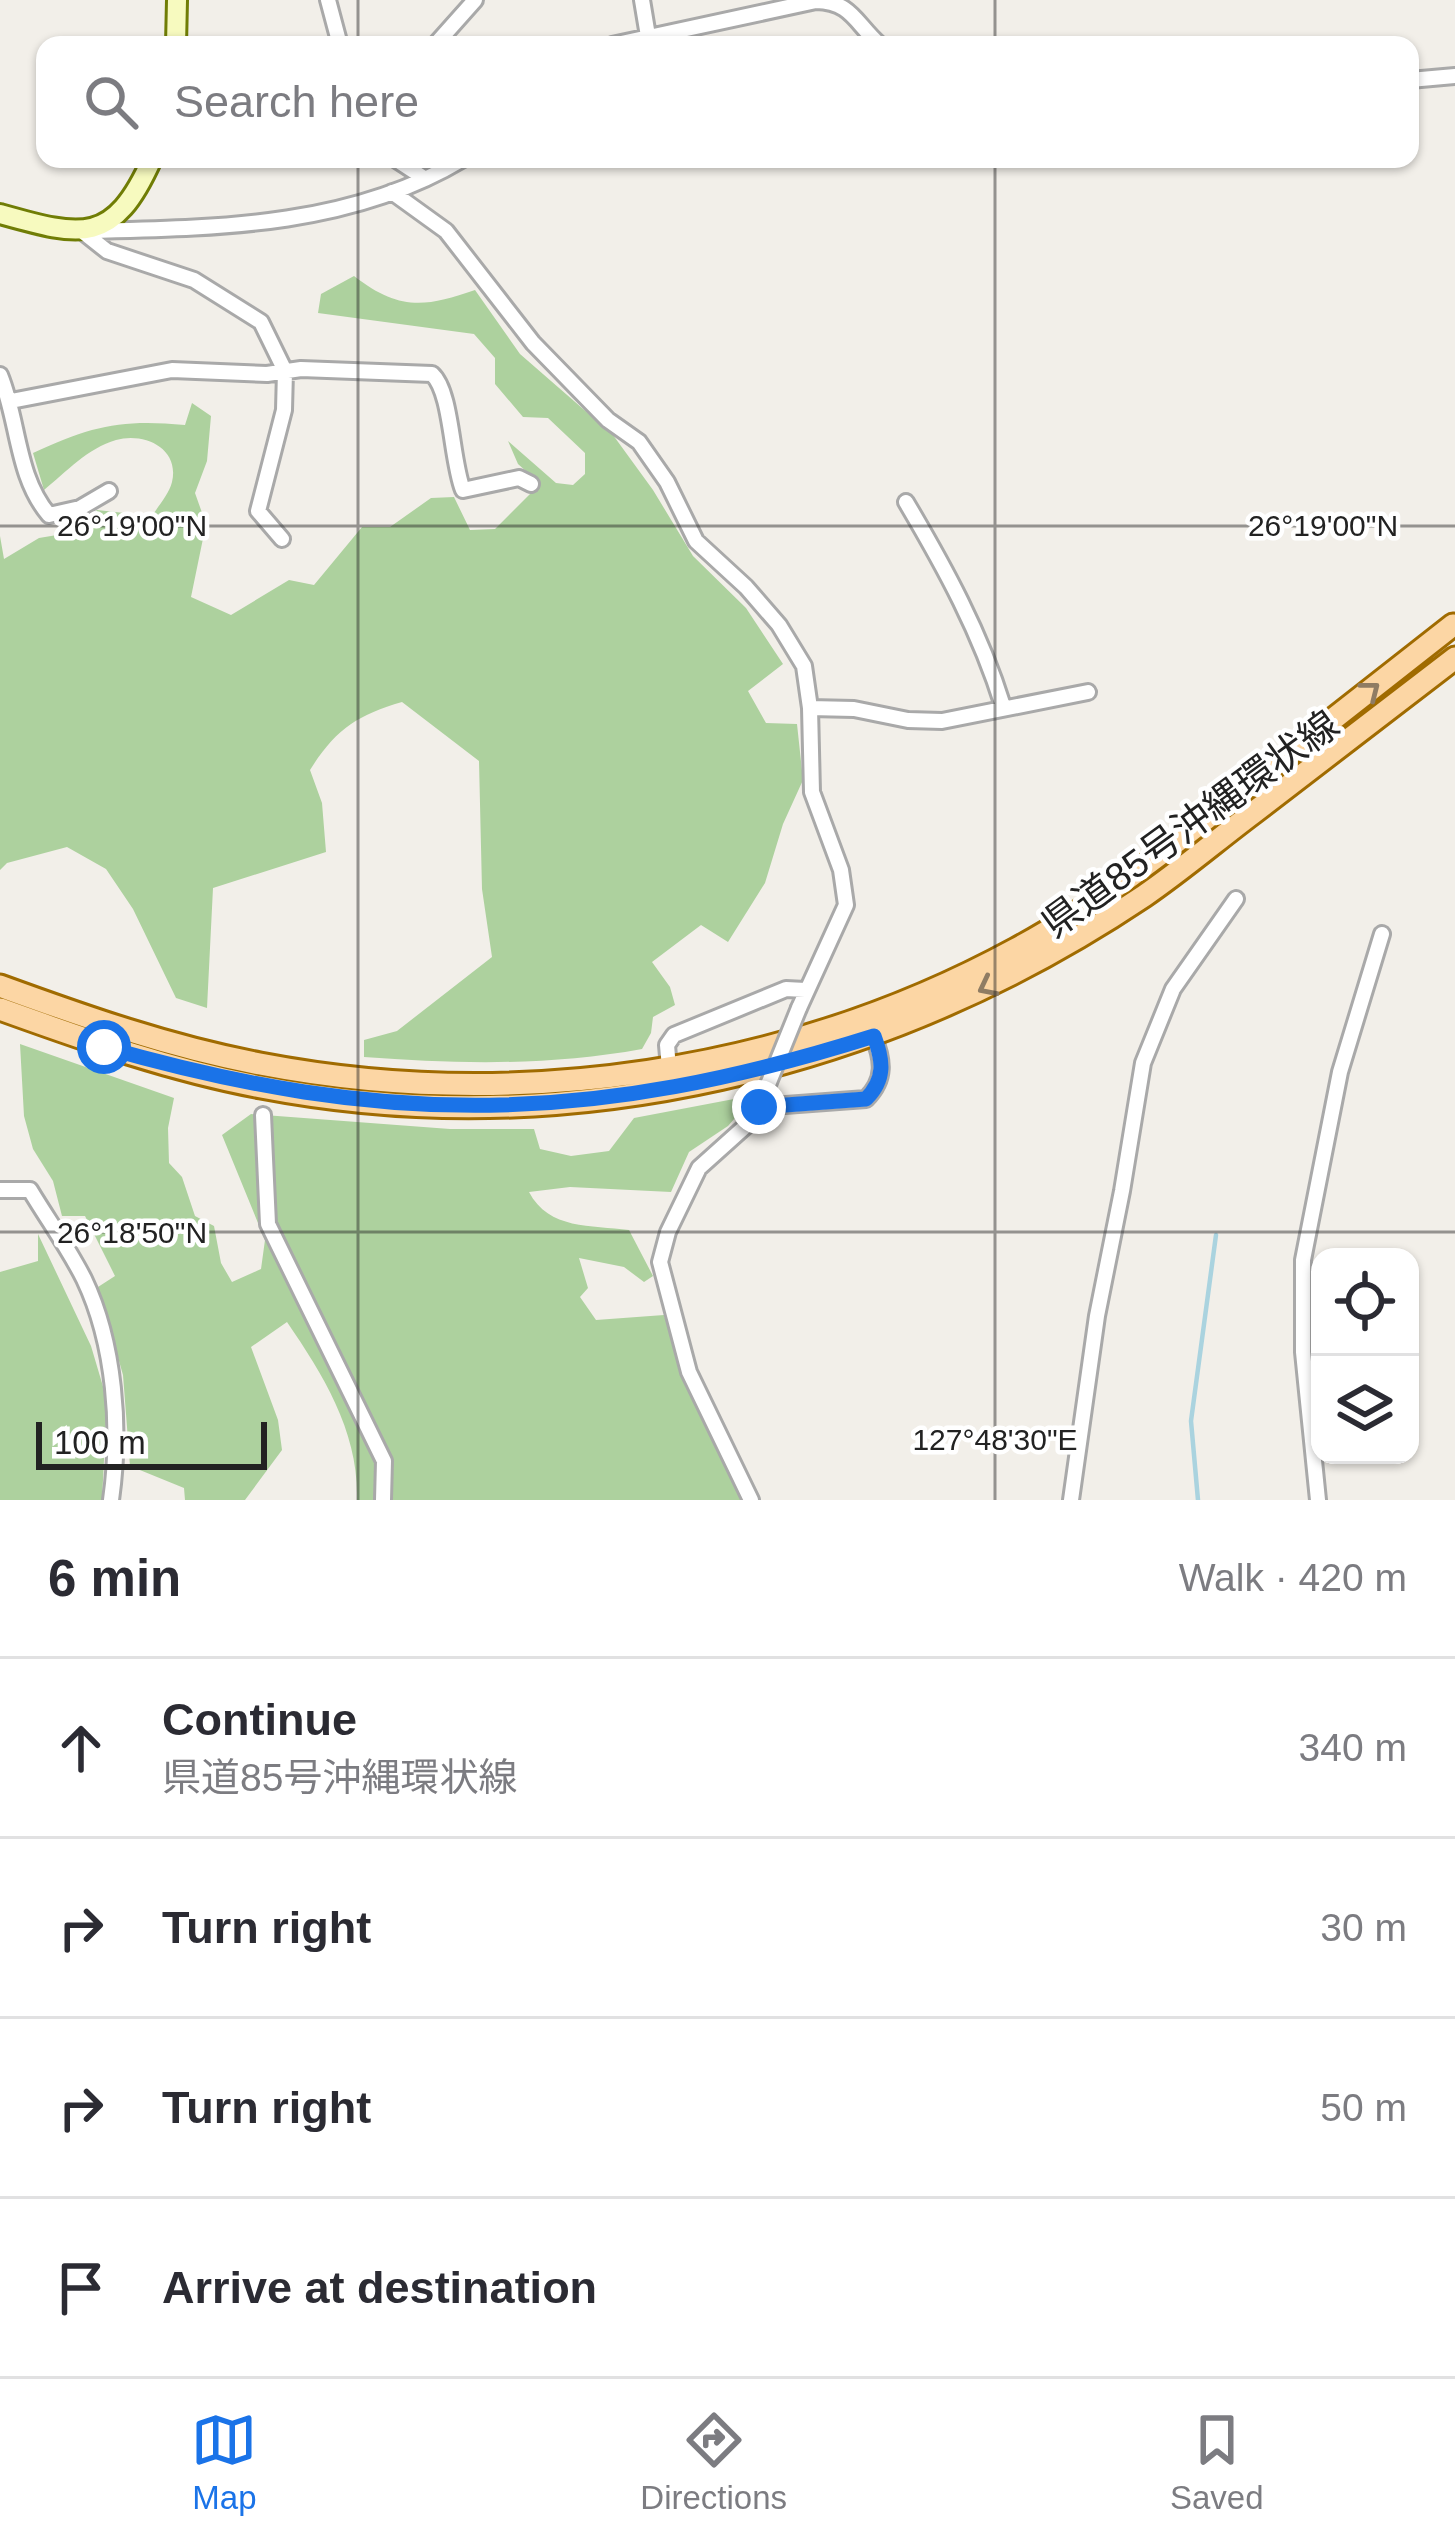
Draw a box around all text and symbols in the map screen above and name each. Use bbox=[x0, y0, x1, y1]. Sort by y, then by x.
search box bbox=[36, 36, 1419, 168]
icon: search bbox=[78, 69, 144, 135]
text: Search here bbox=[174, 76, 419, 127]
text: 26°19'00"N bbox=[57, 509, 207, 542]
text: 26°19'00"N bbox=[1248, 509, 1398, 542]
one-way arrow bbox=[1357, 683, 1379, 704]
street label: 県道85号沖縄環状線 bbox=[1034, 702, 1346, 946]
one-way arrow bbox=[978, 972, 1000, 995]
route start bbox=[77, 1020, 131, 1074]
route end bbox=[732, 1080, 786, 1134]
text: 26°18'50"N bbox=[57, 1216, 207, 1249]
map controls bbox=[1311, 1248, 1419, 1464]
button: locate bbox=[1311, 1248, 1419, 1356]
button: layers bbox=[1311, 1356, 1419, 1464]
scale bar bbox=[36, 1416, 267, 1469]
text: 127°48'30"E bbox=[912, 1423, 1078, 1456]
text: 100 m bbox=[54, 1424, 146, 1461]
text: 6 min bbox=[48, 1550, 181, 1607]
text: Walk · 420 m bbox=[1179, 1556, 1407, 1599]
text: Continue bbox=[162, 1694, 357, 1745]
icon: ahead bbox=[48, 1715, 114, 1781]
text: 340 m bbox=[1299, 1726, 1407, 1769]
text: 県道85号沖縄環状線 bbox=[162, 1756, 517, 1799]
icon: right bbox=[48, 1895, 114, 1961]
text: Turn right bbox=[162, 1902, 371, 1953]
text: 30 m bbox=[1320, 1906, 1407, 1949]
icon: right bbox=[48, 2075, 114, 2141]
text: Turn right bbox=[162, 2082, 371, 2133]
text: 50 m bbox=[1320, 2086, 1407, 2129]
icon: arrive bbox=[48, 2255, 114, 2321]
text: Arrive at destination bbox=[162, 2262, 597, 2313]
tab: Map bbox=[191, 2407, 257, 2517]
tab: Directions bbox=[640, 2407, 787, 2517]
tab: Saved bbox=[1170, 2407, 1264, 2517]

